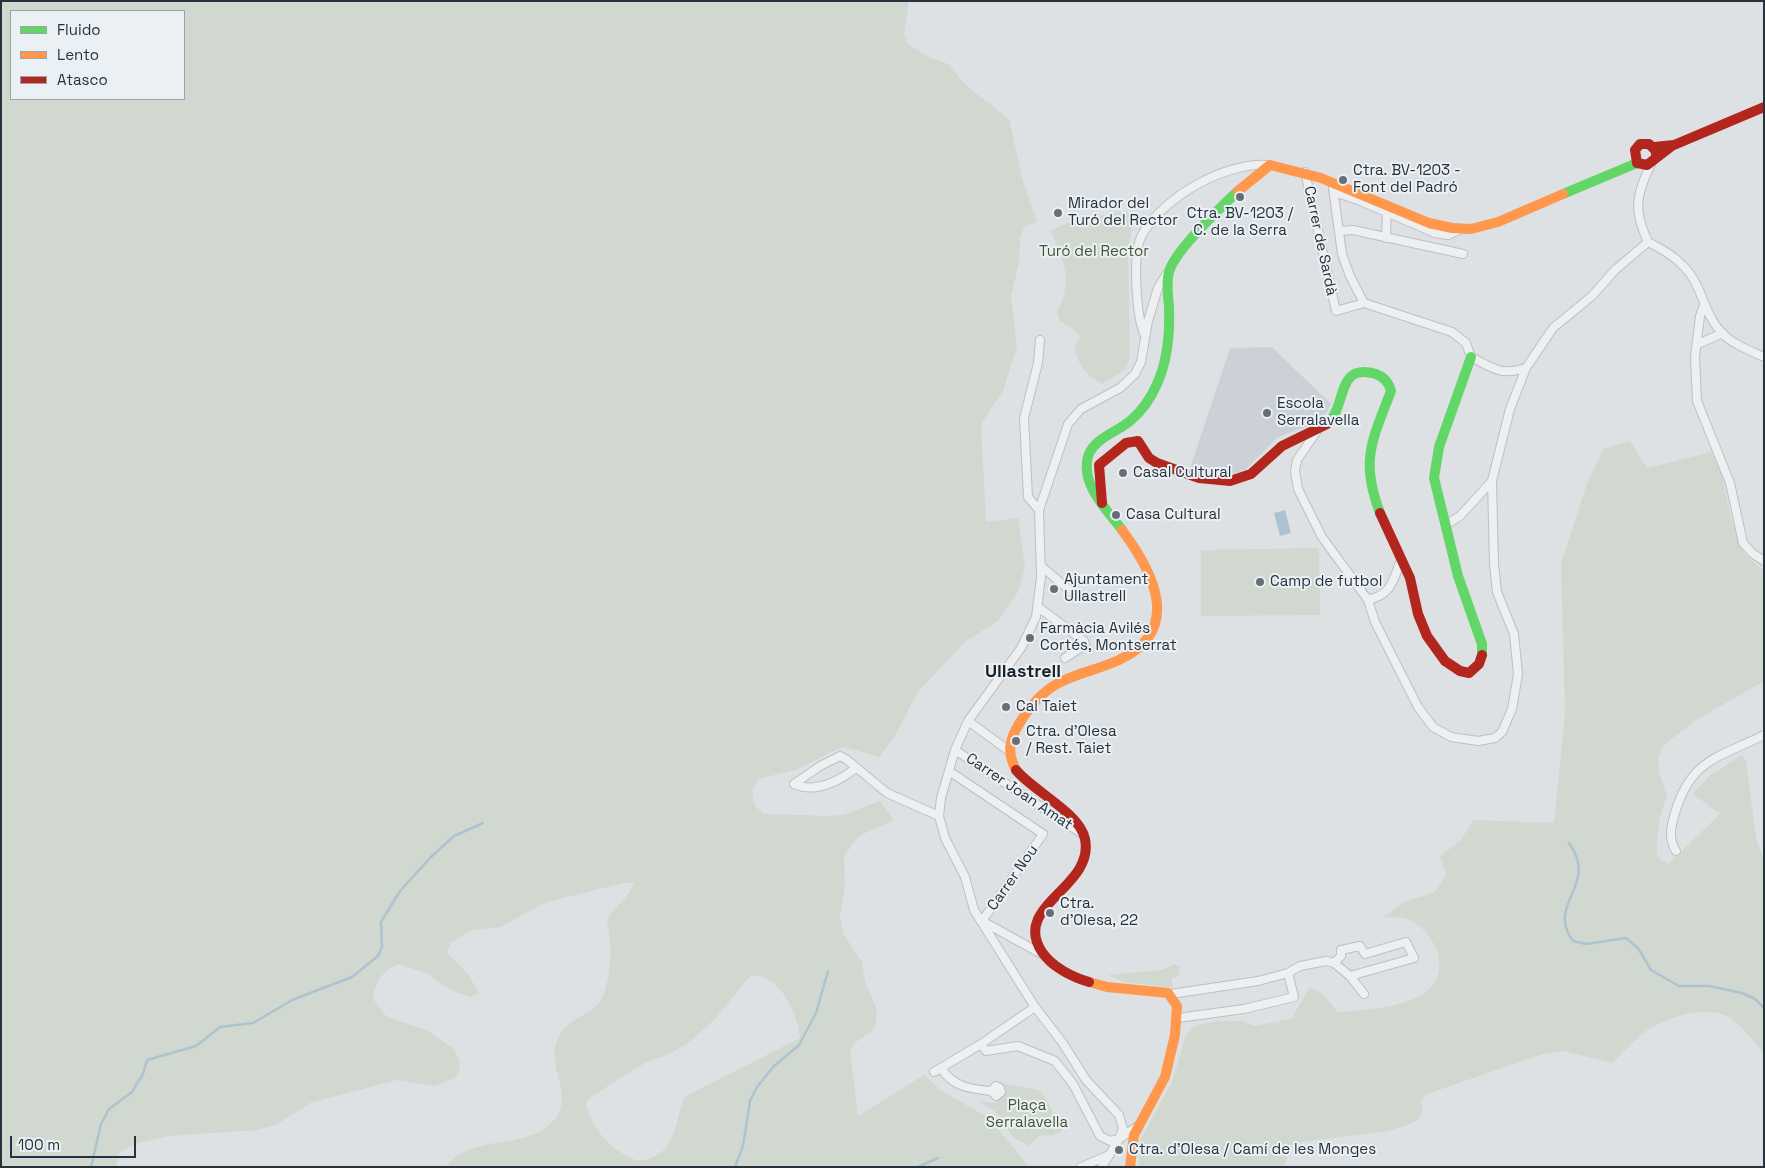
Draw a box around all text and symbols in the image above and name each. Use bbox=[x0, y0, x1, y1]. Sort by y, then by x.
legend bbox=[10, 10, 185, 100]
text: Fluido bbox=[57, 20, 101, 39]
text: Lento bbox=[57, 45, 99, 64]
text: Atasco bbox=[57, 70, 108, 89]
place label: Ctra. BV-1203 - Font del Padró bbox=[1353, 162, 1461, 197]
marker: Ctra. BV-1203 - Font del Padró bbox=[1337, 174, 1349, 186]
street label: Carrer de Sardà bbox=[1300, 185, 1340, 297]
marker: Ctra. BV-1203 / C. de la Serra bbox=[1234, 191, 1246, 203]
place label: Mirador del Turó del Rector bbox=[1068, 195, 1178, 230]
place label: Ctra. BV-1203 / C. de la Serra bbox=[1187, 205, 1293, 240]
marker: Mirador del Turó del Rector bbox=[1052, 207, 1064, 219]
park label: Turó del Rector bbox=[1039, 243, 1149, 261]
place label: Escola Serralavella bbox=[1277, 395, 1359, 430]
marker: Escola Serralavella bbox=[1261, 407, 1273, 419]
place label: Casal Cultural bbox=[1133, 464, 1231, 482]
marker: Casal Cultural bbox=[1117, 467, 1129, 479]
place label: Casa Cultural bbox=[1126, 506, 1221, 524]
marker: Casa Cultural bbox=[1110, 509, 1122, 521]
place label: Ajuntament Ullastrell bbox=[1064, 571, 1148, 606]
place label: Camp de futbol bbox=[1270, 573, 1382, 591]
marker: Camp de futbol bbox=[1254, 576, 1266, 588]
marker: Ajuntament Ullastrell bbox=[1048, 583, 1060, 595]
place label: Farmàcia Avilés Cortés, Montserrat bbox=[1040, 620, 1177, 655]
marker: Farmàcia Avilés Cortés, Montserrat bbox=[1024, 632, 1036, 644]
district label: Ullastrell bbox=[985, 661, 1061, 683]
place label: Cal Taiet bbox=[1016, 698, 1077, 716]
marker: Cal Taiet bbox=[1000, 701, 1012, 713]
place label: Ctra. d'Olesa / Rest. Taiet bbox=[1026, 723, 1117, 758]
marker: Ctra. d'Olesa / Rest. Taiet bbox=[1010, 735, 1022, 747]
street label: Carrer Joan Amat bbox=[962, 750, 1076, 834]
street label: Carrer Nou bbox=[984, 842, 1042, 914]
place label: Ctra. d'Olesa, 22 bbox=[1060, 895, 1138, 930]
marker: Ctra. d'Olesa, 22 bbox=[1044, 907, 1056, 919]
park label: Plaça Serralavella bbox=[986, 1097, 1068, 1132]
scale bar bbox=[12, 1126, 139, 1158]
text: 100 m bbox=[18, 1135, 60, 1154]
place label: Ctra. d'Olesa / Camí de les Monges bbox=[1129, 1141, 1376, 1159]
marker: Ctra. d'Olesa / Camí de les Monges bbox=[1113, 1144, 1125, 1156]

